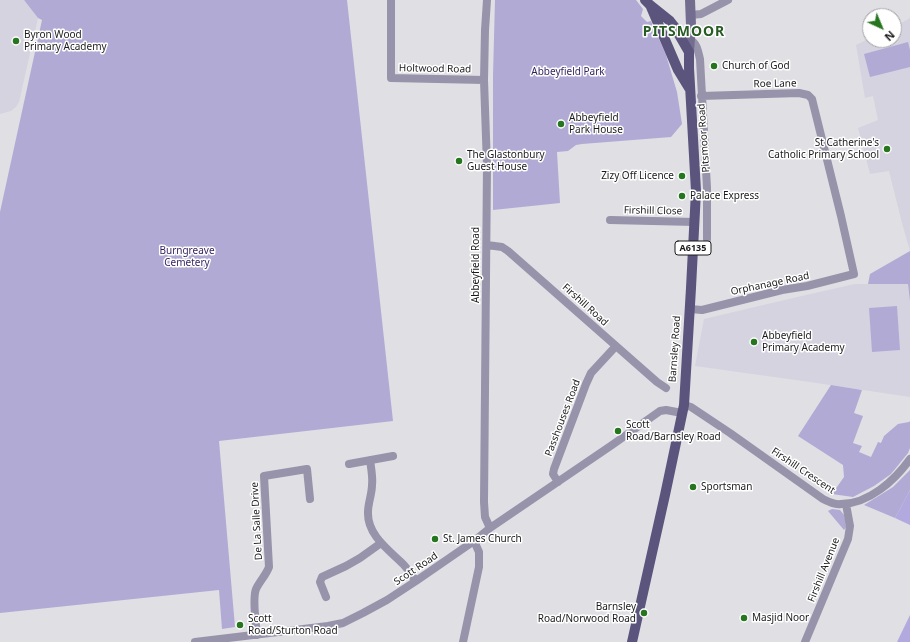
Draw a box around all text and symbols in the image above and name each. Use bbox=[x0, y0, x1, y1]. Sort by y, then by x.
north arrow bbox=[862, 8, 902, 48]
district label: PITSMOOR bbox=[643, 24, 725, 40]
text: N bbox=[882, 28, 898, 45]
place label: Byron Wood Primary Academy bbox=[24, 29, 107, 52]
marker: Byron Wood Primary Academy bbox=[11, 36, 21, 46]
place label: Church of God bbox=[722, 60, 790, 72]
marker: Church of God bbox=[709, 61, 719, 71]
street label: Holtwood Road bbox=[399, 62, 471, 76]
park label: Abbeyfield Park bbox=[531, 66, 605, 78]
street label: Roe Lane bbox=[753, 78, 797, 90]
street label: Pitsmoor Road bbox=[696, 103, 712, 173]
place label: Abbeyfield Park House bbox=[569, 112, 623, 136]
marker: Abbeyfield Park House bbox=[556, 119, 566, 129]
place label: St Catherine's Catholic Primary School bbox=[768, 137, 879, 160]
marker: St Catherine's Catholic Primary School bbox=[882, 144, 892, 154]
place label: The Glastonbury Guest House bbox=[467, 149, 545, 172]
marker: The Glastonbury Guest House bbox=[454, 156, 464, 166]
place label: Zizy Off Licence bbox=[601, 170, 674, 182]
marker: Zizy Off Licence bbox=[677, 171, 687, 181]
place label: Palace Express bbox=[690, 190, 759, 202]
marker: Palace Express bbox=[677, 191, 687, 201]
street label: Firshill Close bbox=[624, 204, 682, 218]
street label: Abbeyfield Road bbox=[470, 227, 482, 303]
road number: A6135 bbox=[675, 241, 711, 255]
park label: Burngreave Cemetery bbox=[159, 245, 215, 268]
street label: Orphanage Road bbox=[730, 270, 810, 298]
street label: Firshill Road bbox=[560, 281, 610, 329]
street label: Barnsley Road bbox=[667, 315, 683, 383]
place label: Abbeyfield Primary Academy bbox=[762, 330, 845, 354]
marker: Abbeyfield Primary Academy bbox=[749, 337, 759, 347]
street label: Passhouses Road bbox=[543, 378, 583, 458]
place label: Scott Road/Barnsley Road bbox=[626, 419, 721, 442]
marker: Scott Road/Barnsley Road bbox=[613, 426, 623, 436]
street label: Firshill Crescent bbox=[769, 445, 837, 497]
place label: Sportsman bbox=[701, 481, 752, 493]
street label: De La Salle Drive bbox=[249, 482, 265, 560]
marker: Sportsman bbox=[688, 482, 698, 492]
place label: St. James Church bbox=[443, 533, 522, 545]
marker: St. James Church bbox=[430, 534, 440, 544]
street label: Firshill Avenue bbox=[806, 536, 842, 604]
street label: Scott Road bbox=[392, 550, 440, 588]
place label: Barnsley Road/Norwood Road bbox=[538, 601, 636, 624]
marker: Barnsley Road/Norwood Road bbox=[639, 608, 649, 618]
place label: Masjid Noor bbox=[752, 612, 809, 624]
place label: Scott Road/Sturton Road bbox=[248, 613, 338, 636]
marker: Masjid Noor bbox=[739, 613, 749, 623]
marker: Scott Road/Sturton Road bbox=[235, 620, 245, 630]

